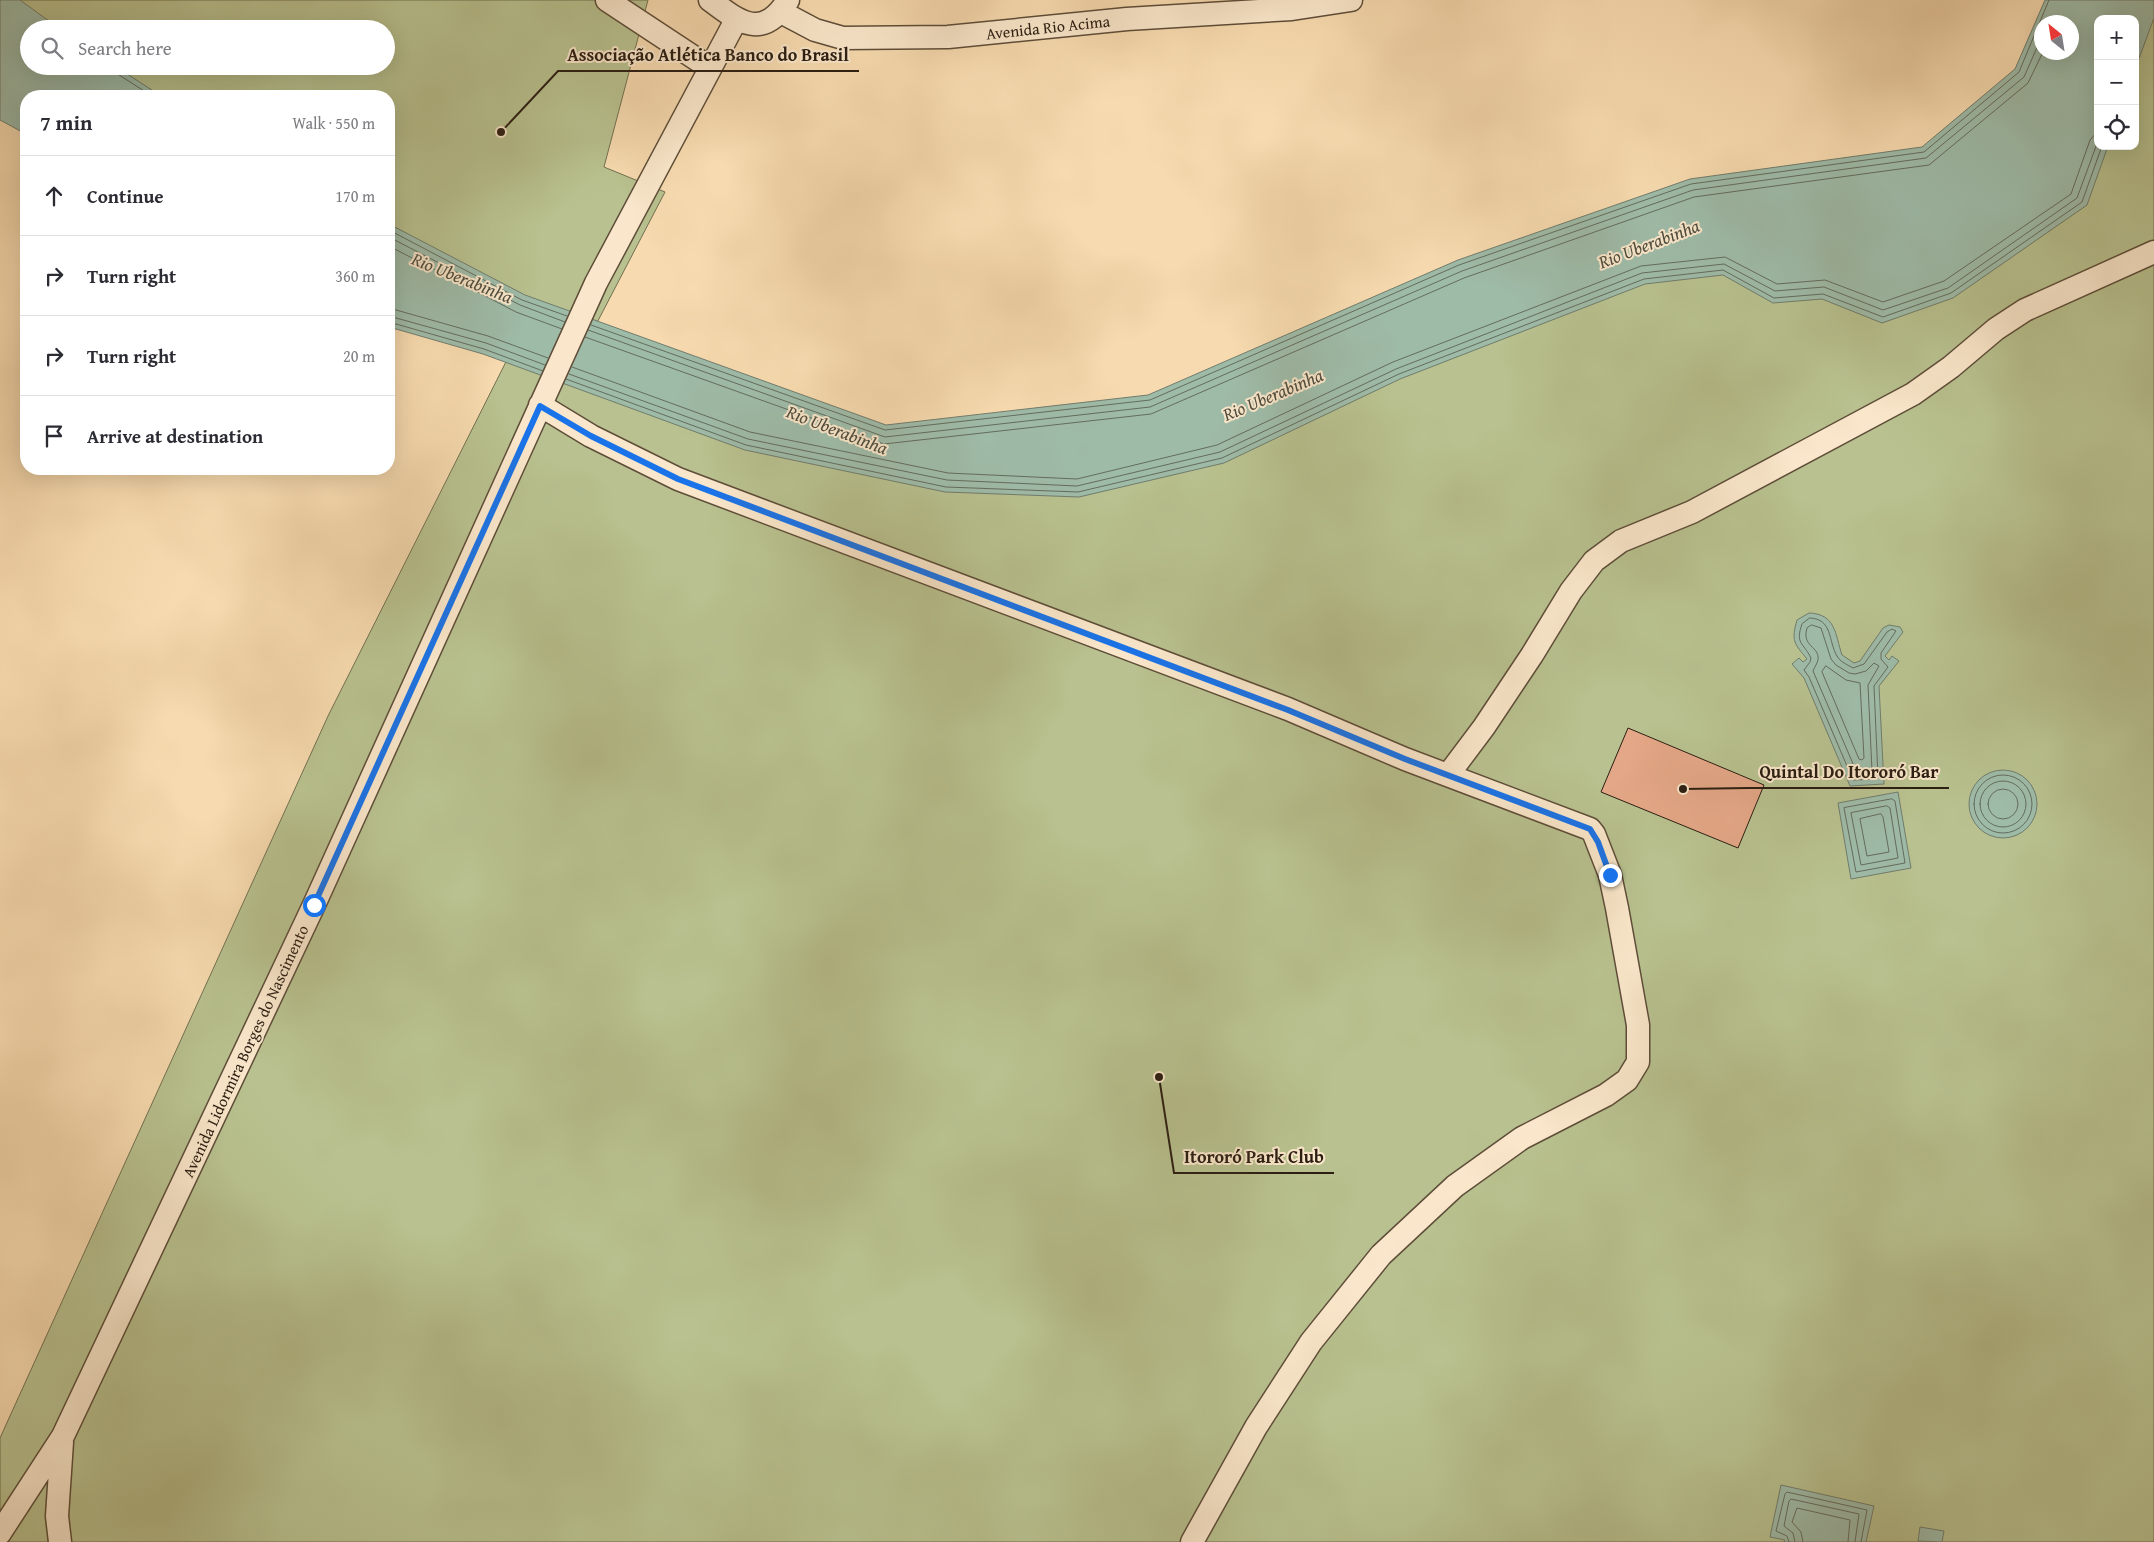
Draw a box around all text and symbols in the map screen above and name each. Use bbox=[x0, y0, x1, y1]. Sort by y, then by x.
street label: Avenida Rio Acima bbox=[985, 9, 1112, 45]
north arrow bbox=[2034, 15, 2079, 60]
map controls bbox=[2094, 15, 2139, 150]
button: + bbox=[2094, 15, 2139, 60]
search box bbox=[20, 20, 395, 75]
icon: search bbox=[38, 34, 66, 62]
text: Search here bbox=[78, 34, 172, 62]
callout: Associação Atlética Banco do Brasil bbox=[558, 38, 859, 71]
text: Associação Atlética Banco do Brasil bbox=[567, 41, 849, 68]
button: − bbox=[2094, 60, 2139, 105]
button: locate bbox=[2094, 105, 2139, 150]
text: 7 min bbox=[40, 107, 92, 138]
text: Walk · 550 m bbox=[292, 111, 375, 135]
icon: ahead bbox=[40, 182, 68, 210]
text: Continue bbox=[87, 182, 164, 210]
text: 170 m bbox=[335, 184, 375, 208]
water label: Rio Uberabinha bbox=[1593, 212, 1704, 276]
water label: Rio Uberabinha bbox=[407, 245, 517, 310]
icon: right bbox=[40, 262, 68, 290]
text: Turn right bbox=[87, 262, 176, 290]
text: 360 m bbox=[335, 264, 375, 288]
icon: right bbox=[40, 342, 68, 370]
text: Turn right bbox=[87, 342, 176, 370]
text: 20 m bbox=[343, 344, 375, 368]
water label: Rio Uberabinha bbox=[1218, 361, 1328, 428]
water label: Rio Uberabinha bbox=[782, 397, 892, 461]
icon: arrive bbox=[40, 422, 68, 450]
text: Arrive at destination bbox=[87, 422, 263, 450]
callout: Quintal Do Itororó Bar bbox=[1749, 755, 1949, 788]
text: Quintal Do Itororó Bar bbox=[1759, 758, 1939, 785]
route end bbox=[1599, 864, 1622, 887]
route start bbox=[303, 894, 326, 917]
street label: Avenida Lidormira Borges do Nascimento bbox=[176, 921, 314, 1181]
callout: Itororó Park Club bbox=[1174, 1140, 1334, 1173]
text: Itororó Park Club bbox=[1184, 1143, 1324, 1170]

